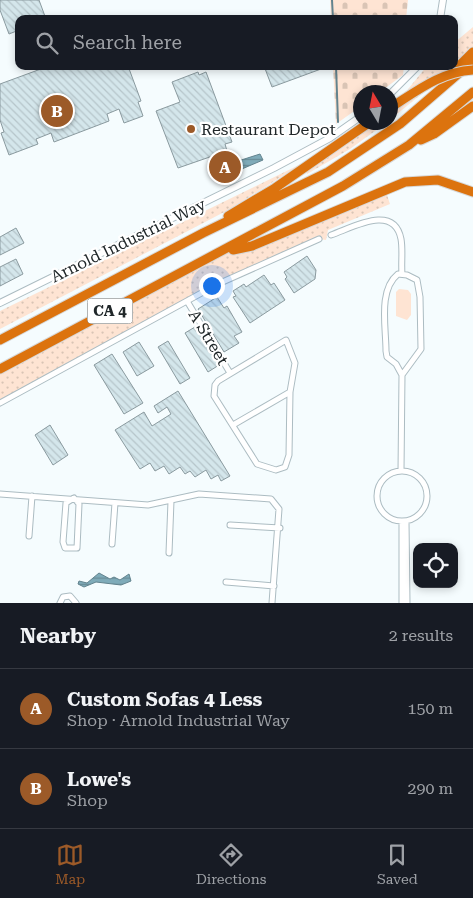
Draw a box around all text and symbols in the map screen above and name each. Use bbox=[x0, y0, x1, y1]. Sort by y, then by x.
search box bbox=[15, 15, 458, 70]
icon: search bbox=[33, 29, 61, 57]
text: Search here bbox=[73, 31, 182, 54]
north arrow bbox=[353, 85, 398, 130]
pin: B bbox=[41, 92, 73, 130]
place label: Restaurant Depot bbox=[201, 120, 336, 139]
marker: Restaurant Depot bbox=[185, 123, 197, 135]
pin: A bbox=[209, 148, 241, 186]
street label: Arnold Industrial Way bbox=[48, 194, 209, 286]
your location bbox=[199, 273, 225, 299]
road number: CA 4 bbox=[88, 298, 132, 324]
street label: A Street bbox=[185, 306, 232, 368]
map controls bbox=[413, 543, 458, 588]
button: locate bbox=[413, 543, 458, 588]
text: Nearby bbox=[20, 624, 96, 648]
text: 2 results bbox=[389, 626, 453, 645]
text: Custom Sofas 4 Less bbox=[67, 688, 262, 711]
text: A bbox=[30, 699, 42, 718]
text: 150 m bbox=[407, 699, 453, 718]
text: Shop · Arnold Industrial Way bbox=[67, 711, 290, 730]
text: Lowe's bbox=[67, 768, 131, 791]
text: B bbox=[30, 779, 42, 798]
text: 290 m bbox=[407, 779, 453, 798]
text: Shop bbox=[67, 791, 108, 810]
tab: Map bbox=[55, 841, 85, 887]
tab: Directions bbox=[196, 841, 266, 887]
tab: Saved bbox=[377, 841, 418, 887]

